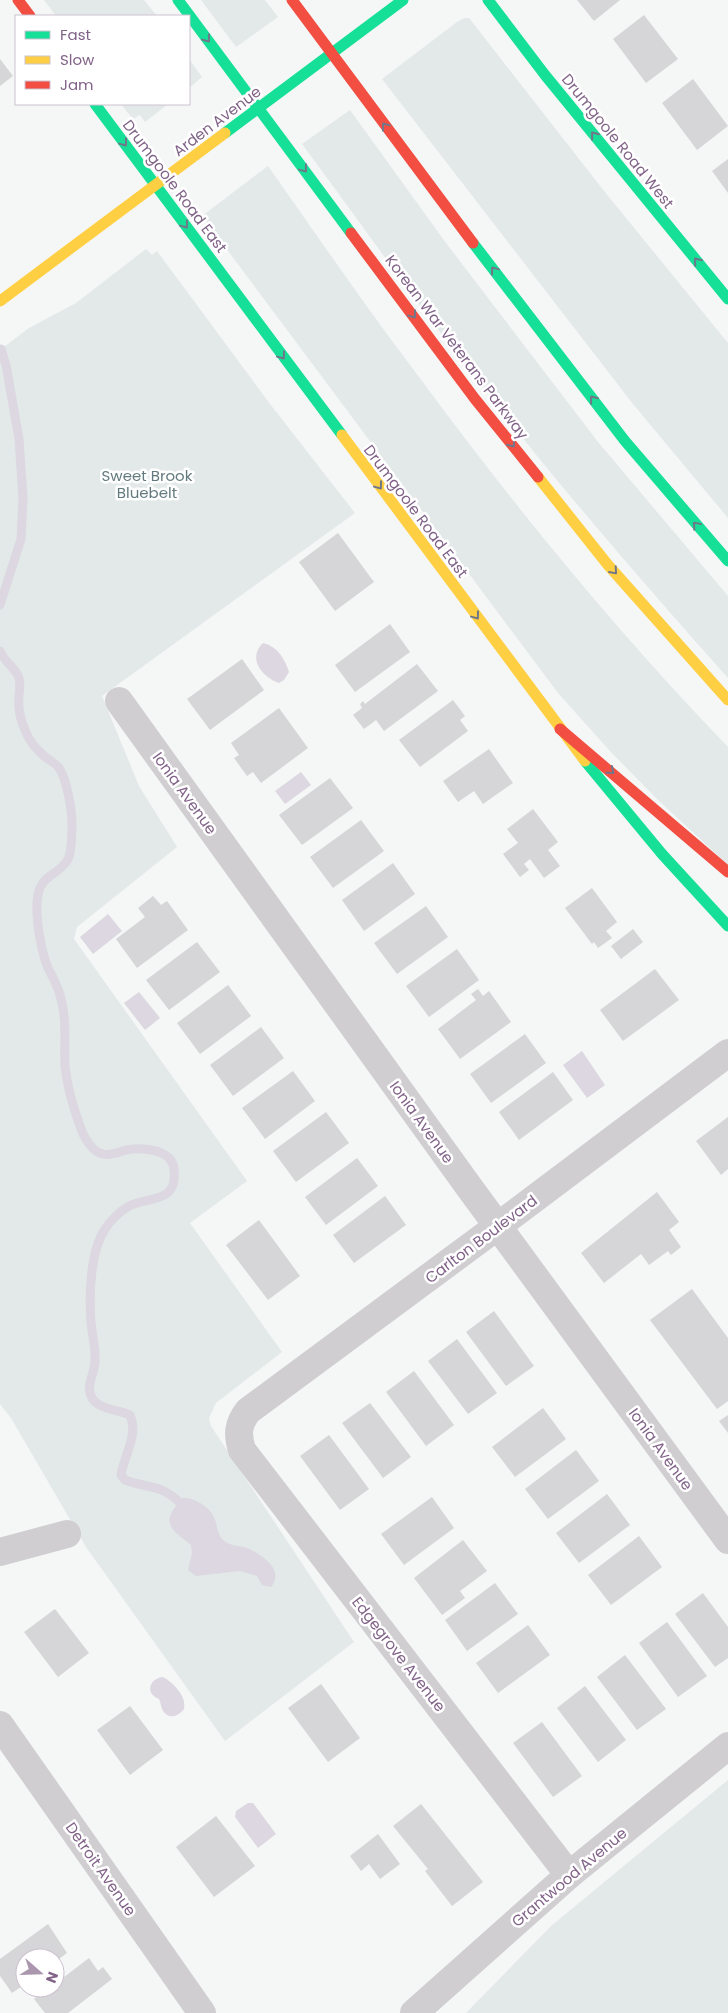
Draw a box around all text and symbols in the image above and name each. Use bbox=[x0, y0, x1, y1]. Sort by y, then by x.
legend bbox=[15, 15, 190, 105]
text: Fast bbox=[60, 24, 91, 45]
one-way arrow bbox=[201, 33, 210, 43]
text: Slow bbox=[60, 49, 95, 70]
street label: Drumgoole Road West bbox=[557, 69, 679, 213]
text: Jam bbox=[60, 74, 94, 95]
street label: Arden Avenue bbox=[169, 81, 265, 161]
street label: Drumgoole Road East bbox=[118, 115, 232, 257]
one-way arrow bbox=[383, 123, 391, 132]
one-way arrow bbox=[592, 132, 600, 141]
one-way arrow bbox=[118, 137, 126, 146]
one-way arrow bbox=[298, 163, 307, 173]
one-way arrow bbox=[179, 219, 187, 228]
street label: Korean War Veterans Parkway bbox=[381, 250, 534, 444]
one-way arrow bbox=[695, 258, 703, 267]
one-way arrow bbox=[492, 267, 500, 276]
one-way arrow bbox=[407, 309, 416, 319]
one-way arrow bbox=[276, 350, 284, 359]
one-way arrow bbox=[591, 396, 599, 405]
one-way arrow bbox=[506, 438, 514, 447]
street label: Drumgoole Road East bbox=[359, 440, 473, 582]
park label: Sweet Brook Bluebelt bbox=[102, 465, 193, 503]
one-way arrow bbox=[373, 480, 381, 489]
one-way arrow bbox=[692, 521, 701, 530]
one-way arrow bbox=[608, 565, 617, 574]
one-way arrow bbox=[470, 610, 479, 620]
street label: Ionia Avenue bbox=[148, 748, 222, 838]
one-way arrow bbox=[605, 766, 614, 774]
street label: Ionia Avenue bbox=[385, 1077, 459, 1167]
street label: Carlton Boulevard bbox=[421, 1190, 541, 1288]
street label: Ionia Avenue bbox=[624, 1404, 698, 1494]
street label: Edgegrove Avenue bbox=[347, 1592, 451, 1716]
street label: Detroit Avenue bbox=[61, 1818, 141, 1920]
street label: Grantwood Avenue bbox=[507, 1823, 631, 1931]
north arrow bbox=[15, 1948, 65, 1998]
text: N bbox=[41, 1969, 63, 1986]

